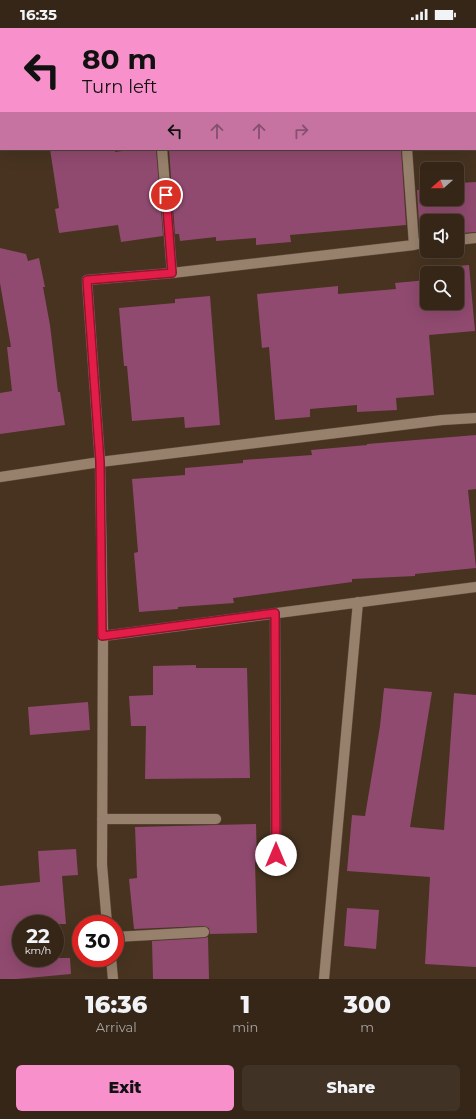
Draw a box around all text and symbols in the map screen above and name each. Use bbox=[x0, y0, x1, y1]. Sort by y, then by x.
text: 16:35 bbox=[20, 5, 57, 24]
text: 80 m bbox=[82, 42, 157, 76]
icon: left bbox=[16, 44, 68, 96]
text: Turn left bbox=[82, 76, 157, 98]
icon: left bbox=[164, 120, 186, 142]
icon: ahead bbox=[206, 120, 228, 142]
icon: ahead bbox=[248, 120, 270, 142]
icon: right bbox=[290, 120, 312, 142]
north arrow bbox=[420, 162, 464, 206]
map controls bbox=[420, 162, 464, 310]
pin bbox=[149, 178, 183, 212]
icon: arrive bbox=[155, 184, 177, 206]
button: sound bbox=[420, 214, 464, 258]
button: search bbox=[420, 266, 464, 310]
position arrow bbox=[255, 834, 297, 876]
speed limit sign: 30 bbox=[72, 915, 124, 967]
text: 22 bbox=[26, 924, 50, 948]
text: km/h bbox=[25, 944, 51, 957]
text: 16:36 bbox=[85, 990, 147, 1019]
text: 1 bbox=[241, 990, 250, 1019]
text: 300 bbox=[344, 990, 391, 1019]
text: Arrival bbox=[96, 1019, 137, 1035]
text: min bbox=[232, 1019, 258, 1035]
text: m bbox=[360, 1019, 374, 1035]
button: Exit bbox=[16, 1065, 234, 1111]
button: Share bbox=[242, 1065, 460, 1111]

